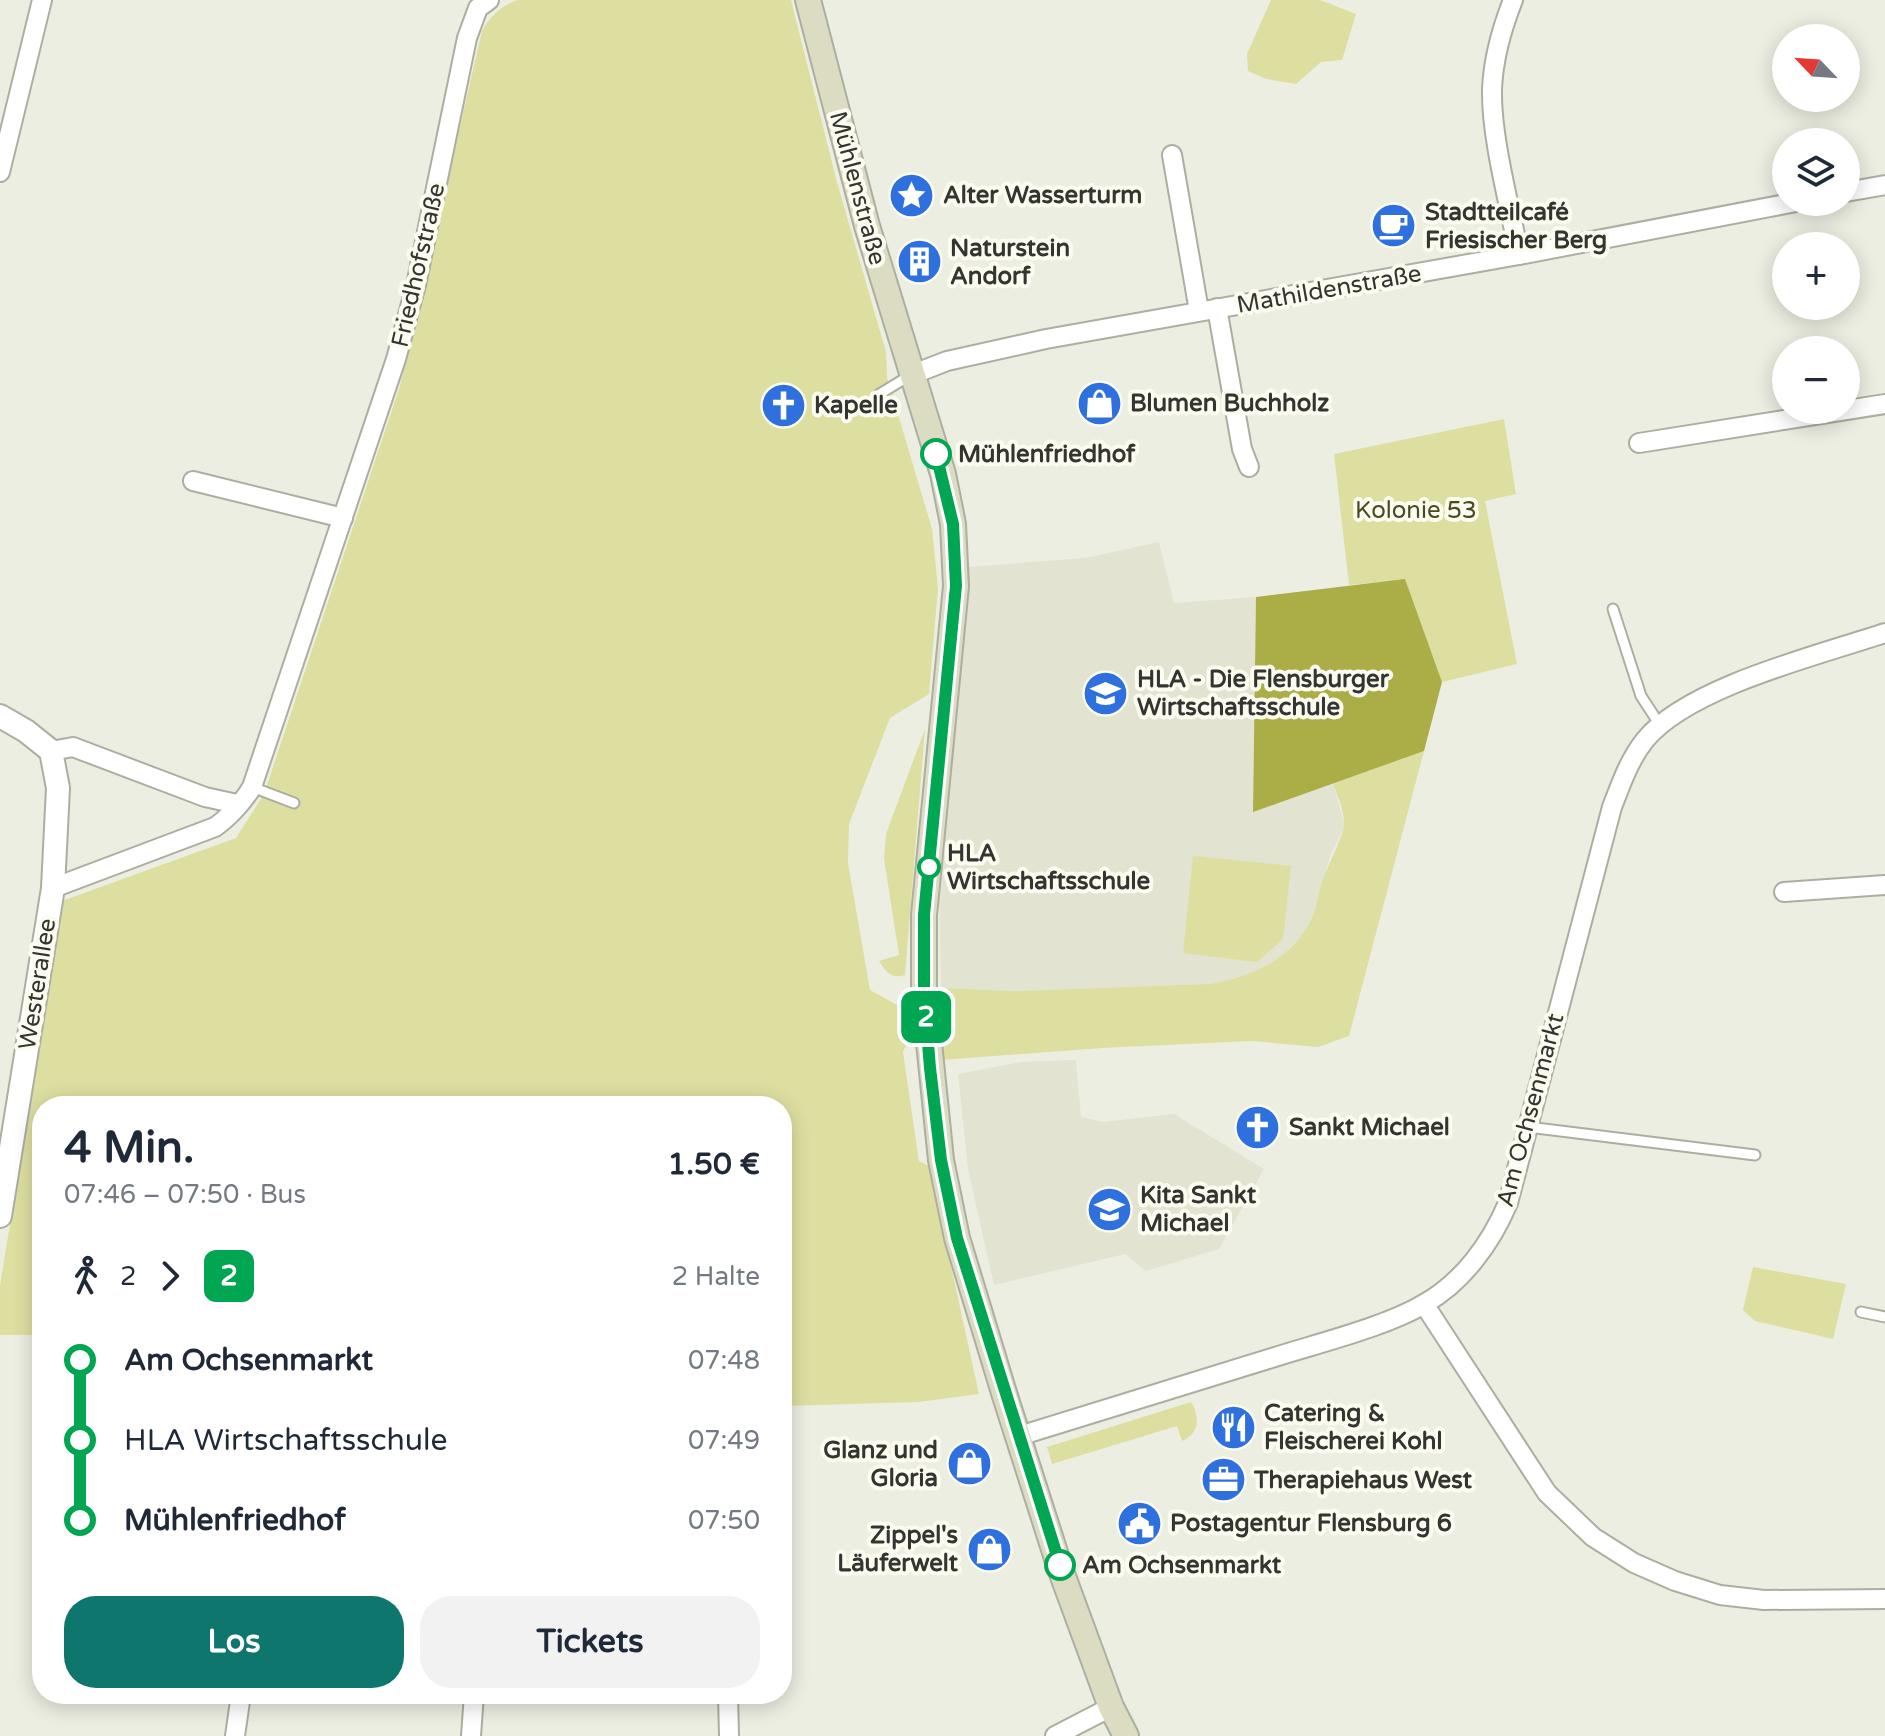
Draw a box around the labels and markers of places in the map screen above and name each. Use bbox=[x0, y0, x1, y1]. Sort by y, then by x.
place icon: Alter Wasserturm bbox=[888, 171, 936, 219]
place label: Alter Wasserturm bbox=[943, 181, 1142, 210]
place label: Stadtteilcafé Friesischer Berg bbox=[1425, 198, 1607, 255]
cafe icon: Stadtteilcafé Friesischer Berg bbox=[1370, 202, 1418, 250]
place label: Naturstein Andorf bbox=[950, 234, 1070, 291]
building icon: Naturstein Andorf bbox=[895, 238, 943, 286]
shop icon: Blumen Buchholz bbox=[1075, 379, 1123, 427]
church icon: Kapelle bbox=[759, 381, 807, 429]
place label: Blumen Buchholz bbox=[1130, 389, 1329, 418]
place label: Kapelle bbox=[814, 391, 898, 420]
marker: Mühlenfriedhof bbox=[921, 439, 951, 469]
place label: Mühlenfriedhof bbox=[958, 440, 1136, 469]
place label: HLA - Die Flensburger Wirtschaftsschule bbox=[1137, 665, 1390, 722]
school or university icon: HLA - Die Flensburger Wirtschaftsschule bbox=[1082, 669, 1130, 717]
place label: HLA Wirtschaftsschule bbox=[947, 839, 1151, 896]
marker: HLA Wirtschaftsschule bbox=[918, 856, 940, 878]
church icon: Sankt Michael bbox=[1234, 1103, 1282, 1151]
place label: Sankt Michael bbox=[1289, 1113, 1450, 1142]
place label: Kita Sankt Michael bbox=[1140, 1181, 1257, 1238]
school or university icon: Kita Sankt Michael bbox=[1085, 1185, 1133, 1233]
place label: Catering & Fleischerei Kohl bbox=[1264, 1399, 1442, 1456]
restaurant icon: Catering & Fleischerei Kohl bbox=[1209, 1403, 1257, 1451]
place label: Glanz und Gloria bbox=[823, 1436, 938, 1493]
shop icon: Glanz und Gloria bbox=[945, 1440, 993, 1488]
office icon: Therapiehaus West bbox=[1199, 1456, 1247, 1504]
place label: Therapiehaus West bbox=[1253, 1466, 1473, 1495]
public building icon: Postagentur Flensburg 6 bbox=[1115, 1499, 1163, 1547]
place label: Postagentur Flensburg 6 bbox=[1170, 1509, 1452, 1538]
place label: Zippel's Läuferwelt bbox=[837, 1521, 959, 1578]
shop icon: Zippel's Läuferwelt bbox=[965, 1525, 1013, 1573]
marker: Am Ochsenmarkt bbox=[1045, 1550, 1075, 1580]
place label: Am Ochsenmarkt bbox=[1082, 1551, 1282, 1580]

